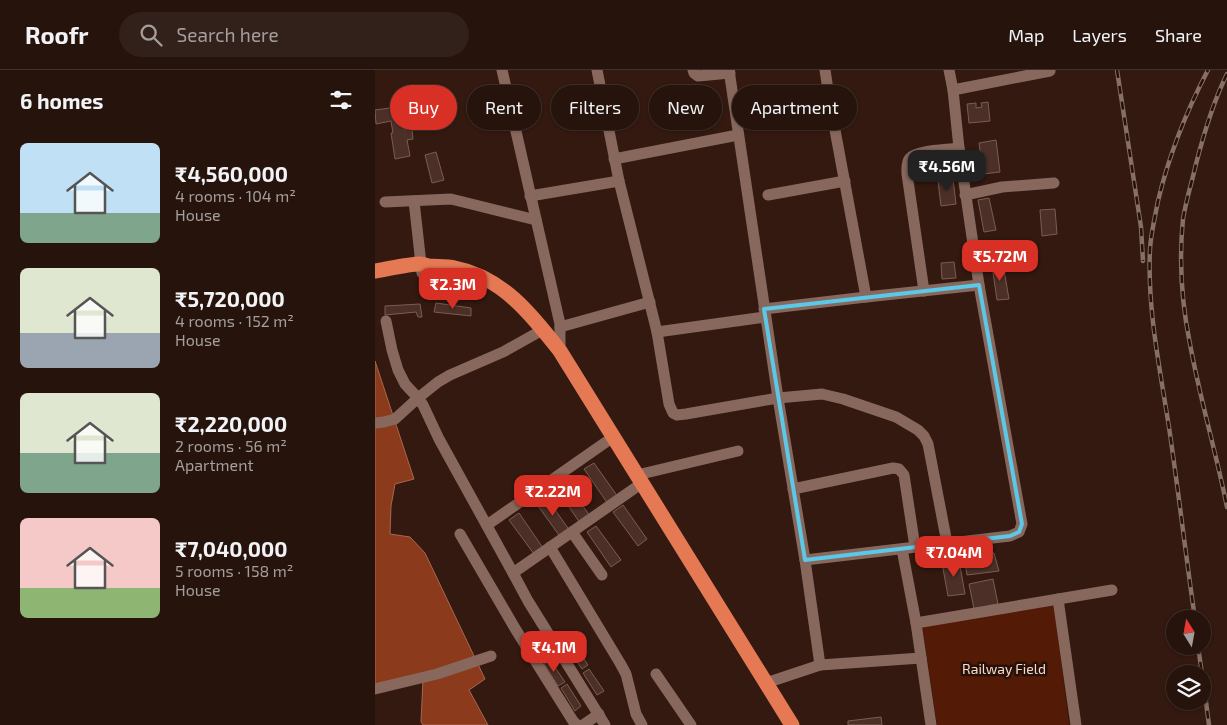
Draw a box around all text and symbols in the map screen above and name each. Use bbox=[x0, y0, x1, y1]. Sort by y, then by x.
search box bbox=[119, 12, 469, 57]
text: Roofr bbox=[25, 20, 89, 49]
icon: search bbox=[137, 21, 165, 49]
text: Search here bbox=[177, 23, 279, 46]
text: Map bbox=[1008, 24, 1044, 46]
text: Layers bbox=[1072, 24, 1127, 46]
text: Share bbox=[1155, 24, 1202, 46]
chip: Buy bbox=[390, 85, 457, 130]
chip: Rent bbox=[467, 85, 541, 130]
chip: Filters bbox=[551, 85, 639, 130]
chip: New bbox=[649, 85, 722, 130]
chip: Apartment bbox=[732, 85, 857, 130]
icon: filters bbox=[327, 86, 355, 114]
text: 6 homes bbox=[20, 88, 103, 113]
pin: ₹4.56M bbox=[906, 150, 988, 192]
text: ₹4.56M bbox=[919, 156, 975, 175]
text: ₹4,560,000 bbox=[175, 161, 288, 186]
icon: home bbox=[60, 163, 120, 223]
text: 4 rooms · 104 m² bbox=[175, 186, 296, 205]
text: House bbox=[175, 205, 221, 224]
pin: ₹5.72M bbox=[959, 240, 1041, 282]
text: ₹5.72M bbox=[973, 246, 1027, 265]
pin: ₹2.3M bbox=[418, 268, 488, 310]
text: ₹2.3M bbox=[430, 274, 476, 293]
text: ₹5,720,000 bbox=[175, 286, 285, 311]
icon: home bbox=[60, 288, 120, 348]
text: 4 rooms · 152 m² bbox=[175, 311, 294, 330]
text: House bbox=[175, 330, 221, 349]
text: ₹2,220,000 bbox=[175, 411, 287, 436]
icon: home bbox=[60, 413, 120, 473]
text: 2 rooms · 56 m² bbox=[175, 436, 287, 455]
text: Apartment bbox=[175, 455, 254, 474]
pin: ₹2.22M bbox=[512, 474, 594, 517]
text: ₹2.22M bbox=[525, 481, 581, 500]
text: ₹7,040,000 bbox=[175, 536, 287, 561]
pin: ₹7.04M bbox=[913, 536, 995, 578]
icon: home bbox=[60, 538, 120, 598]
text: ₹7.04M bbox=[926, 542, 982, 561]
text: 5 rooms · 158 m² bbox=[175, 561, 293, 580]
text: House bbox=[175, 580, 221, 599]
north arrow bbox=[1166, 610, 1211, 655]
map controls bbox=[1166, 610, 1211, 710]
pin: ₹4.1M bbox=[519, 630, 589, 673]
text: ₹4.1M bbox=[532, 637, 576, 656]
park label: Railway Field bbox=[962, 660, 1046, 677]
button: layers bbox=[1166, 665, 1211, 710]

